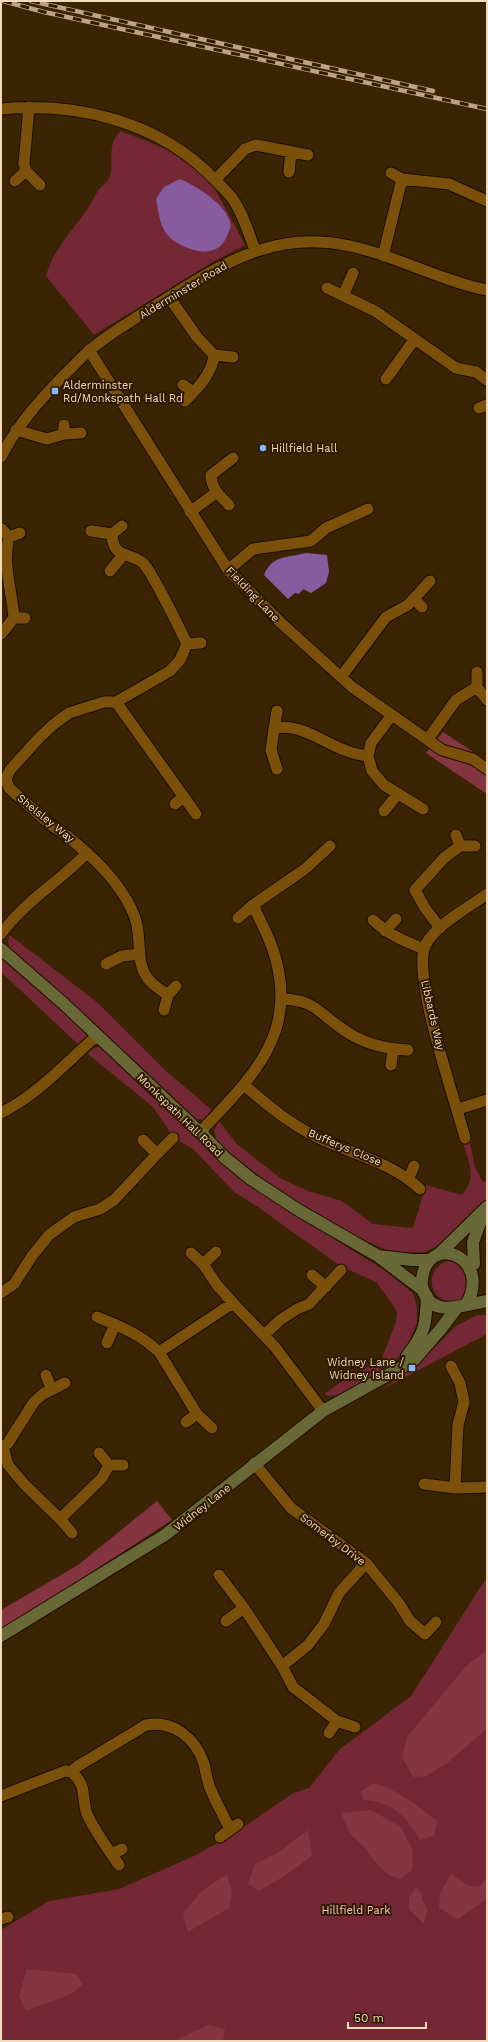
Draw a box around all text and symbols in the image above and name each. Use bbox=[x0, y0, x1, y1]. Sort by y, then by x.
street label: Alderminster Road bbox=[137, 259, 230, 322]
place label: Alderminster Rd/Monkspath Hall Rd bbox=[63, 379, 183, 405]
marker: Alderminster Rd/Monkspath Hall Rd bbox=[50, 386, 60, 396]
place label: Hillfield Hall bbox=[271, 442, 338, 455]
marker: Hillfield Hall bbox=[258, 443, 268, 453]
street label: Fielding Lane bbox=[223, 564, 282, 625]
street label: Shelsley Way bbox=[15, 791, 77, 845]
street label: Libbards Way bbox=[418, 979, 447, 1052]
street label: Monkspath Hall Road bbox=[134, 1071, 225, 1160]
street label: Bufferys Close bbox=[306, 1126, 383, 1169]
place label: Widney Lane / Widney Island bbox=[327, 1356, 404, 1382]
marker: Widney Lane / Widney Island bbox=[407, 1363, 417, 1373]
street label: Widney Lane bbox=[171, 1481, 233, 1534]
street label: Somerby Drive bbox=[298, 1511, 368, 1568]
park label: Hillfield Park bbox=[321, 1904, 391, 1917]
scale bar bbox=[348, 2004, 426, 2030]
text: 50 m bbox=[354, 2011, 384, 2025]

